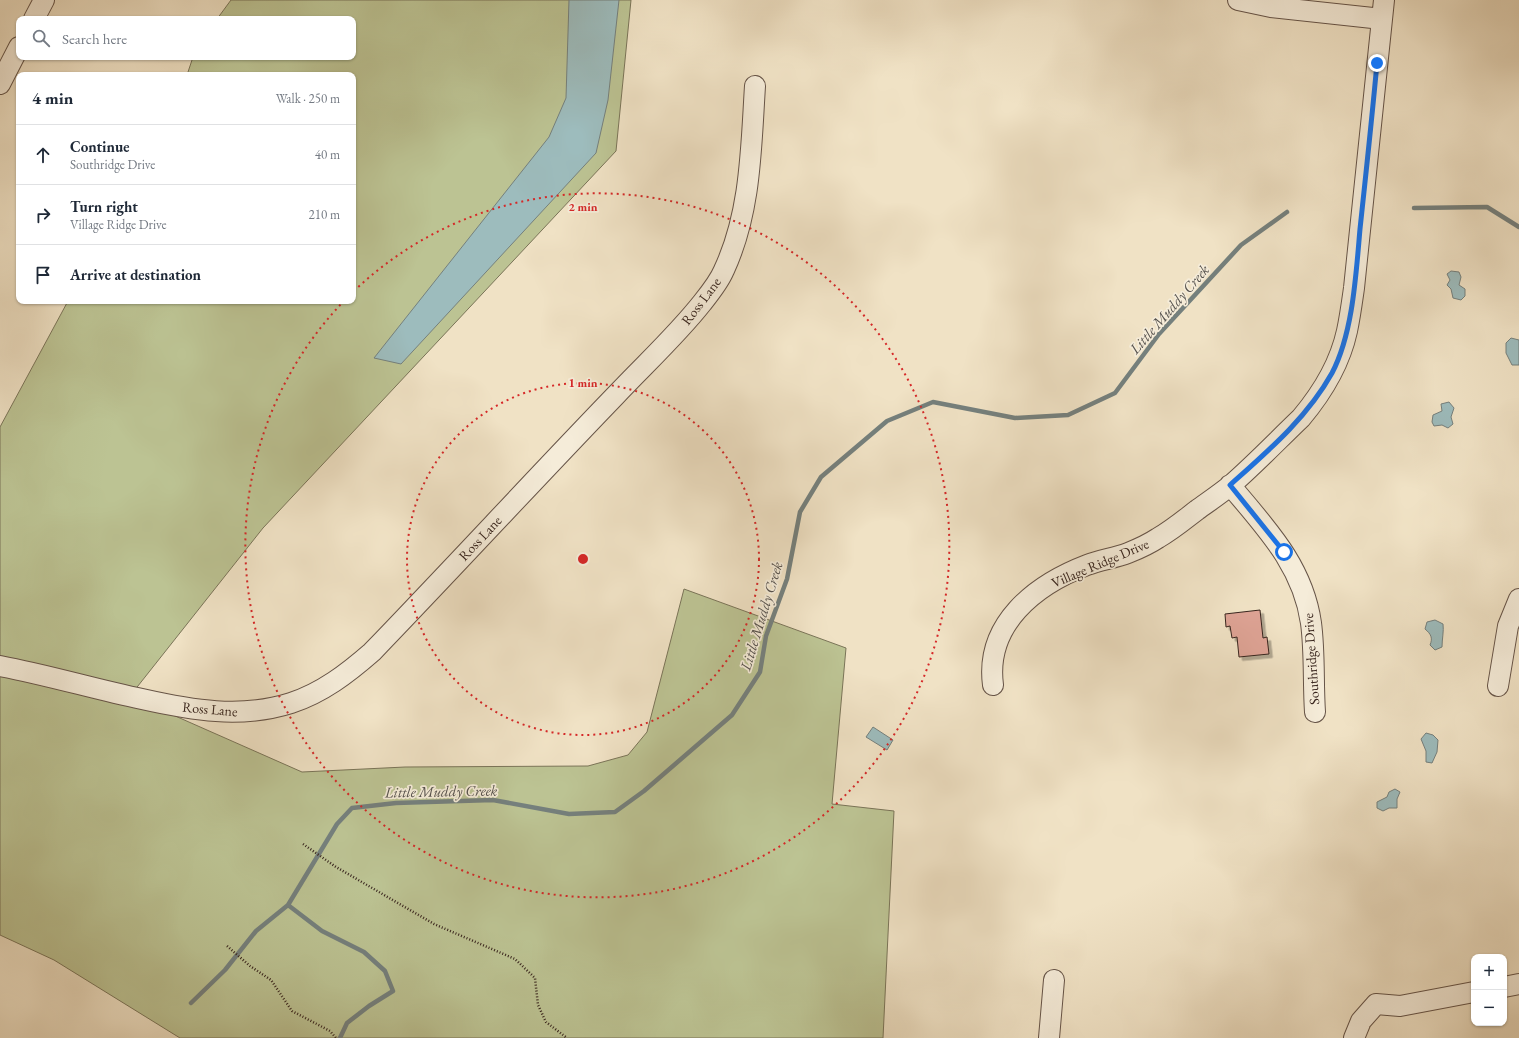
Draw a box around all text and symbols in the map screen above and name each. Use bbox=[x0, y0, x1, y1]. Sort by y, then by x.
search box bbox=[16, 16, 356, 60]
icon: search bbox=[30, 27, 52, 49]
text: Search here bbox=[62, 29, 127, 48]
route end bbox=[1368, 54, 1386, 72]
text: 4 min bbox=[32, 87, 73, 109]
text: Walk · 250 m bbox=[276, 90, 340, 107]
text: Continue bbox=[70, 137, 130, 156]
icon: ahead bbox=[32, 144, 54, 166]
text: 40 m bbox=[315, 146, 340, 163]
text: Southridge Drive bbox=[70, 156, 155, 173]
text: Turn right bbox=[70, 197, 138, 216]
text: 2 min bbox=[568, 199, 598, 215]
icon: right bbox=[32, 204, 54, 226]
text: 210 m bbox=[309, 206, 340, 223]
text: Village Ridge Drive bbox=[70, 216, 167, 233]
water label: Little Muddy Creek bbox=[1124, 260, 1213, 358]
icon: arrive bbox=[32, 264, 54, 286]
text: Arrive at destination bbox=[70, 265, 201, 284]
street label: Ross Lane bbox=[677, 273, 725, 329]
text: 1 min bbox=[568, 375, 598, 391]
street label: Ross Lane bbox=[455, 511, 506, 564]
street label: Village Ridge Drive bbox=[1049, 534, 1152, 592]
route start bbox=[1275, 543, 1293, 561]
centre of rings bbox=[576, 552, 590, 566]
water label: Little Muddy Creek bbox=[735, 559, 787, 674]
street label: Southridge Drive bbox=[1299, 612, 1323, 705]
street label: Ross Lane bbox=[182, 698, 239, 720]
water label: Little Muddy Creek bbox=[384, 781, 498, 801]
map controls bbox=[1471, 954, 1507, 1026]
button: + bbox=[1471, 954, 1507, 990]
button: − bbox=[1471, 990, 1507, 1026]

